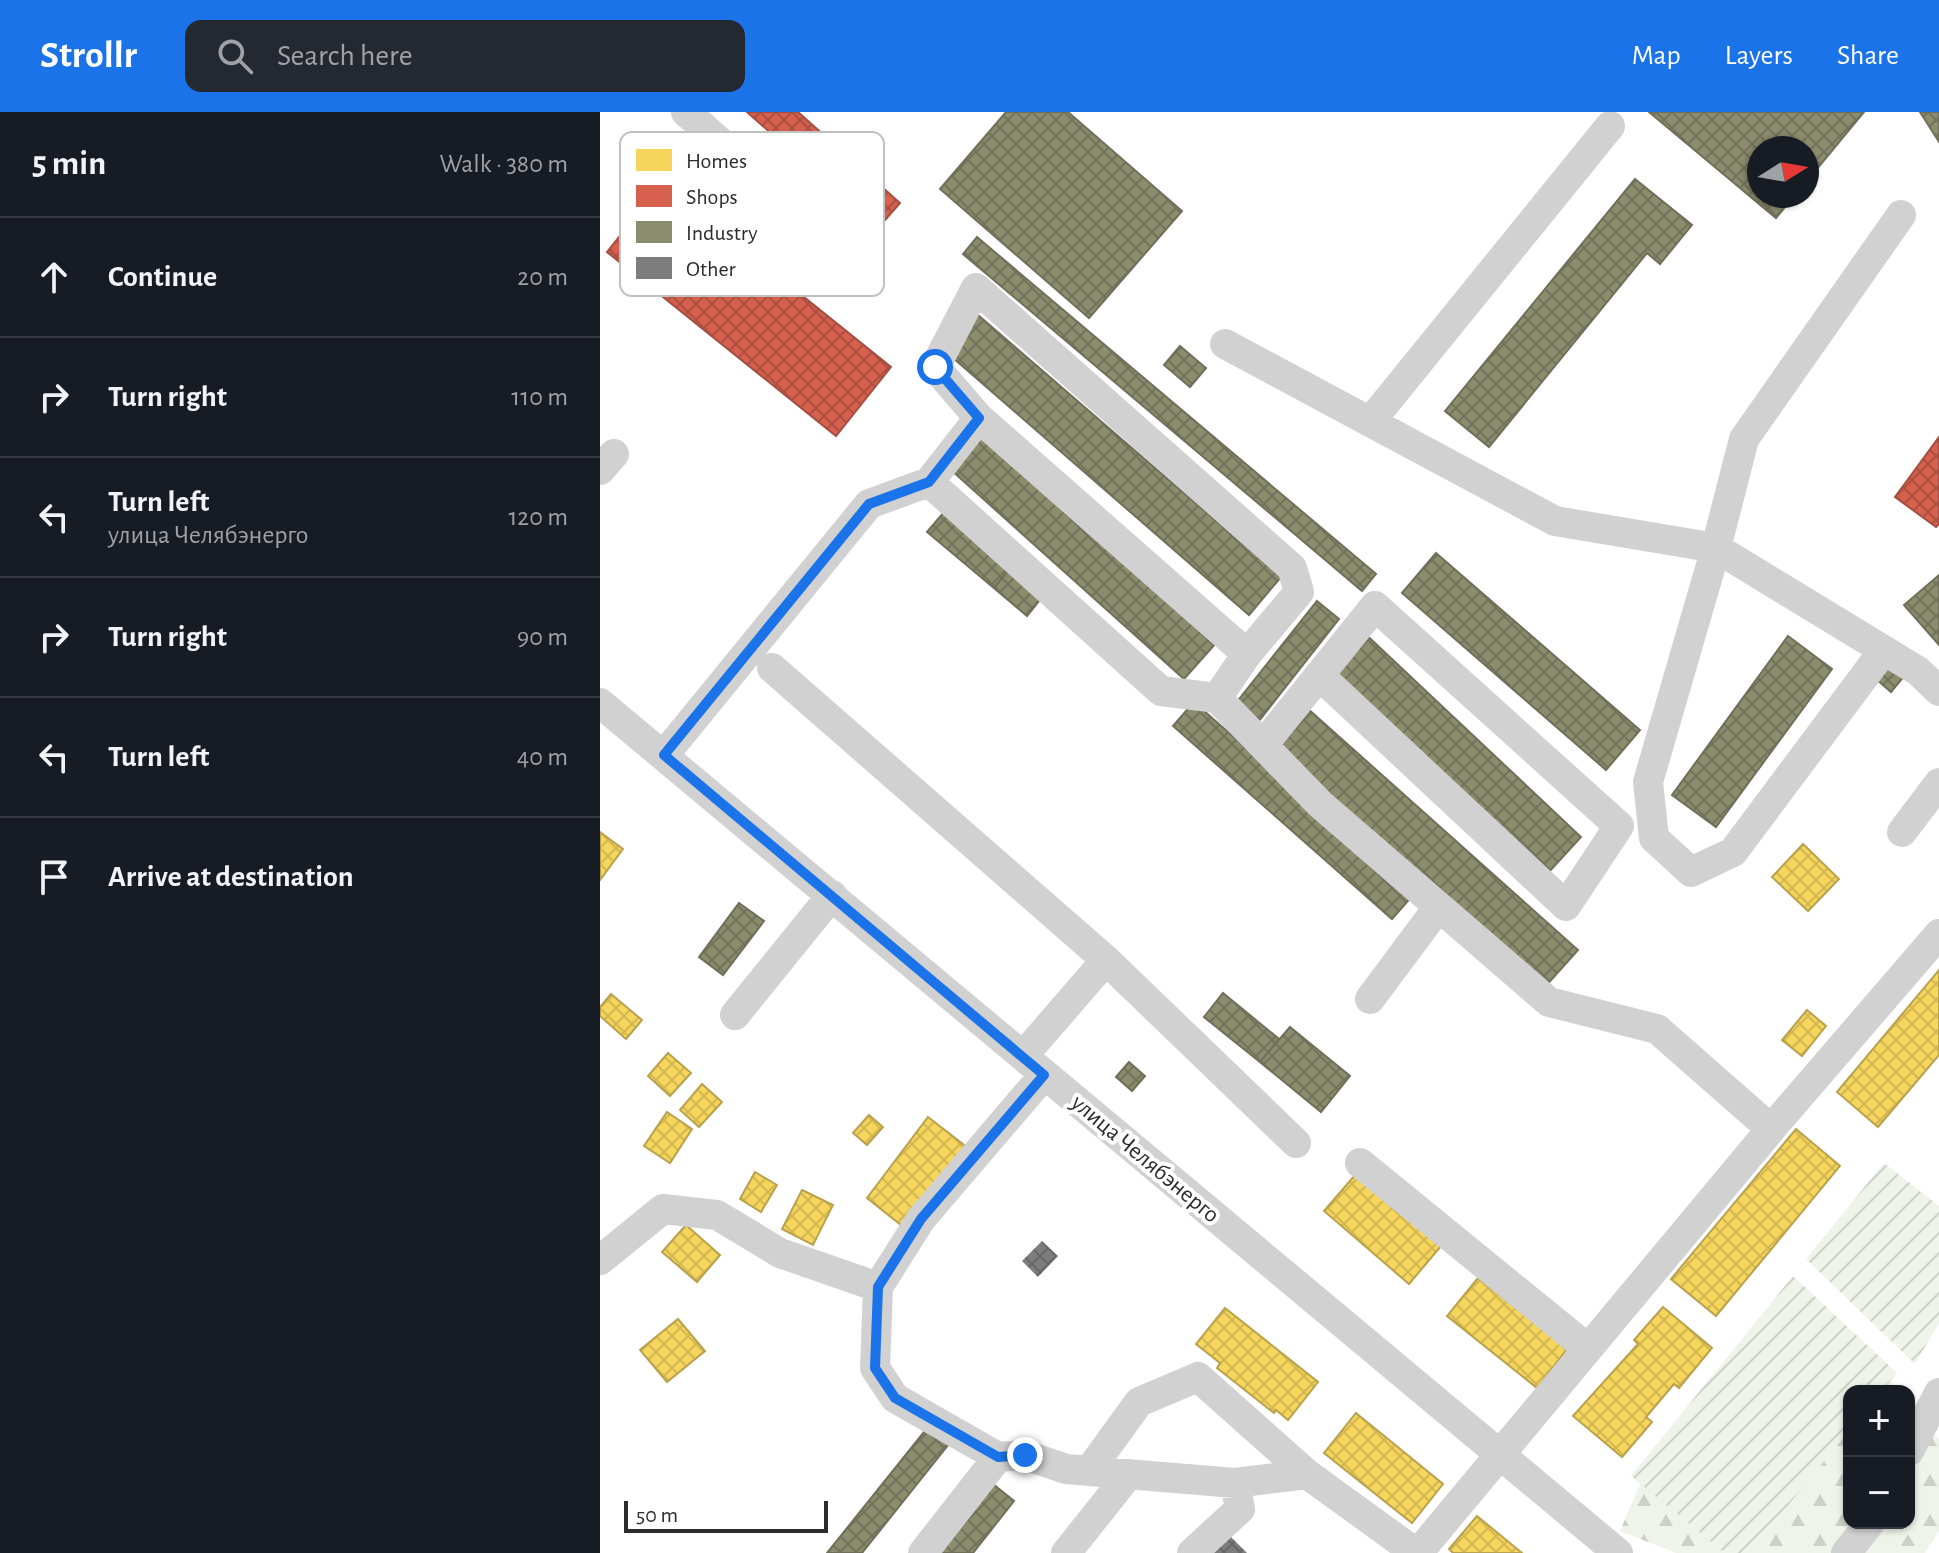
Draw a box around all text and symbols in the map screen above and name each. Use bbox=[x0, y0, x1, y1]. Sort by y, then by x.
search box bbox=[185, 20, 745, 92]
icon: search bbox=[213, 34, 257, 78]
text: Strollr bbox=[40, 37, 137, 75]
text: Search here bbox=[277, 41, 413, 71]
text: Map bbox=[1632, 42, 1681, 70]
text: Layers bbox=[1725, 42, 1793, 70]
text: Share bbox=[1837, 42, 1899, 70]
legend bbox=[620, 132, 884, 296]
north arrow bbox=[1747, 136, 1819, 208]
text: 5 min bbox=[32, 147, 106, 181]
text: Homes bbox=[686, 150, 747, 172]
text: Walk · 380 m bbox=[440, 151, 568, 177]
text: Shops bbox=[686, 186, 738, 208]
text: Industry bbox=[686, 222, 758, 244]
icon: ahead bbox=[32, 255, 76, 299]
text: Other bbox=[686, 258, 736, 280]
text: Continue bbox=[108, 262, 217, 292]
text: 20 m bbox=[517, 264, 568, 290]
route start bbox=[917, 349, 953, 385]
icon: right bbox=[32, 375, 76, 419]
text: Turn right bbox=[108, 382, 227, 412]
text: 110 m bbox=[511, 384, 568, 410]
text: Turn left bbox=[108, 487, 209, 517]
icon: left bbox=[32, 495, 76, 539]
text: 120 m bbox=[508, 504, 568, 530]
text: улица Челябэнерго bbox=[108, 522, 308, 548]
icon: right bbox=[32, 615, 76, 659]
text: Turn right bbox=[108, 622, 227, 652]
text: 90 m bbox=[517, 624, 568, 650]
icon: left bbox=[32, 735, 76, 779]
text: Turn left bbox=[108, 742, 209, 772]
text: 40 m bbox=[517, 744, 568, 770]
icon: arrive bbox=[32, 855, 76, 899]
text: Arrive at destination bbox=[108, 862, 354, 892]
street label: улица Челябэнерго bbox=[1066, 1090, 1224, 1228]
map controls bbox=[1843, 1385, 1915, 1529]
button: + bbox=[1843, 1385, 1915, 1457]
route end bbox=[1007, 1437, 1043, 1473]
button: − bbox=[1843, 1457, 1915, 1529]
scale bar bbox=[624, 1497, 828, 1533]
text: 50 m bbox=[636, 1504, 678, 1526]

